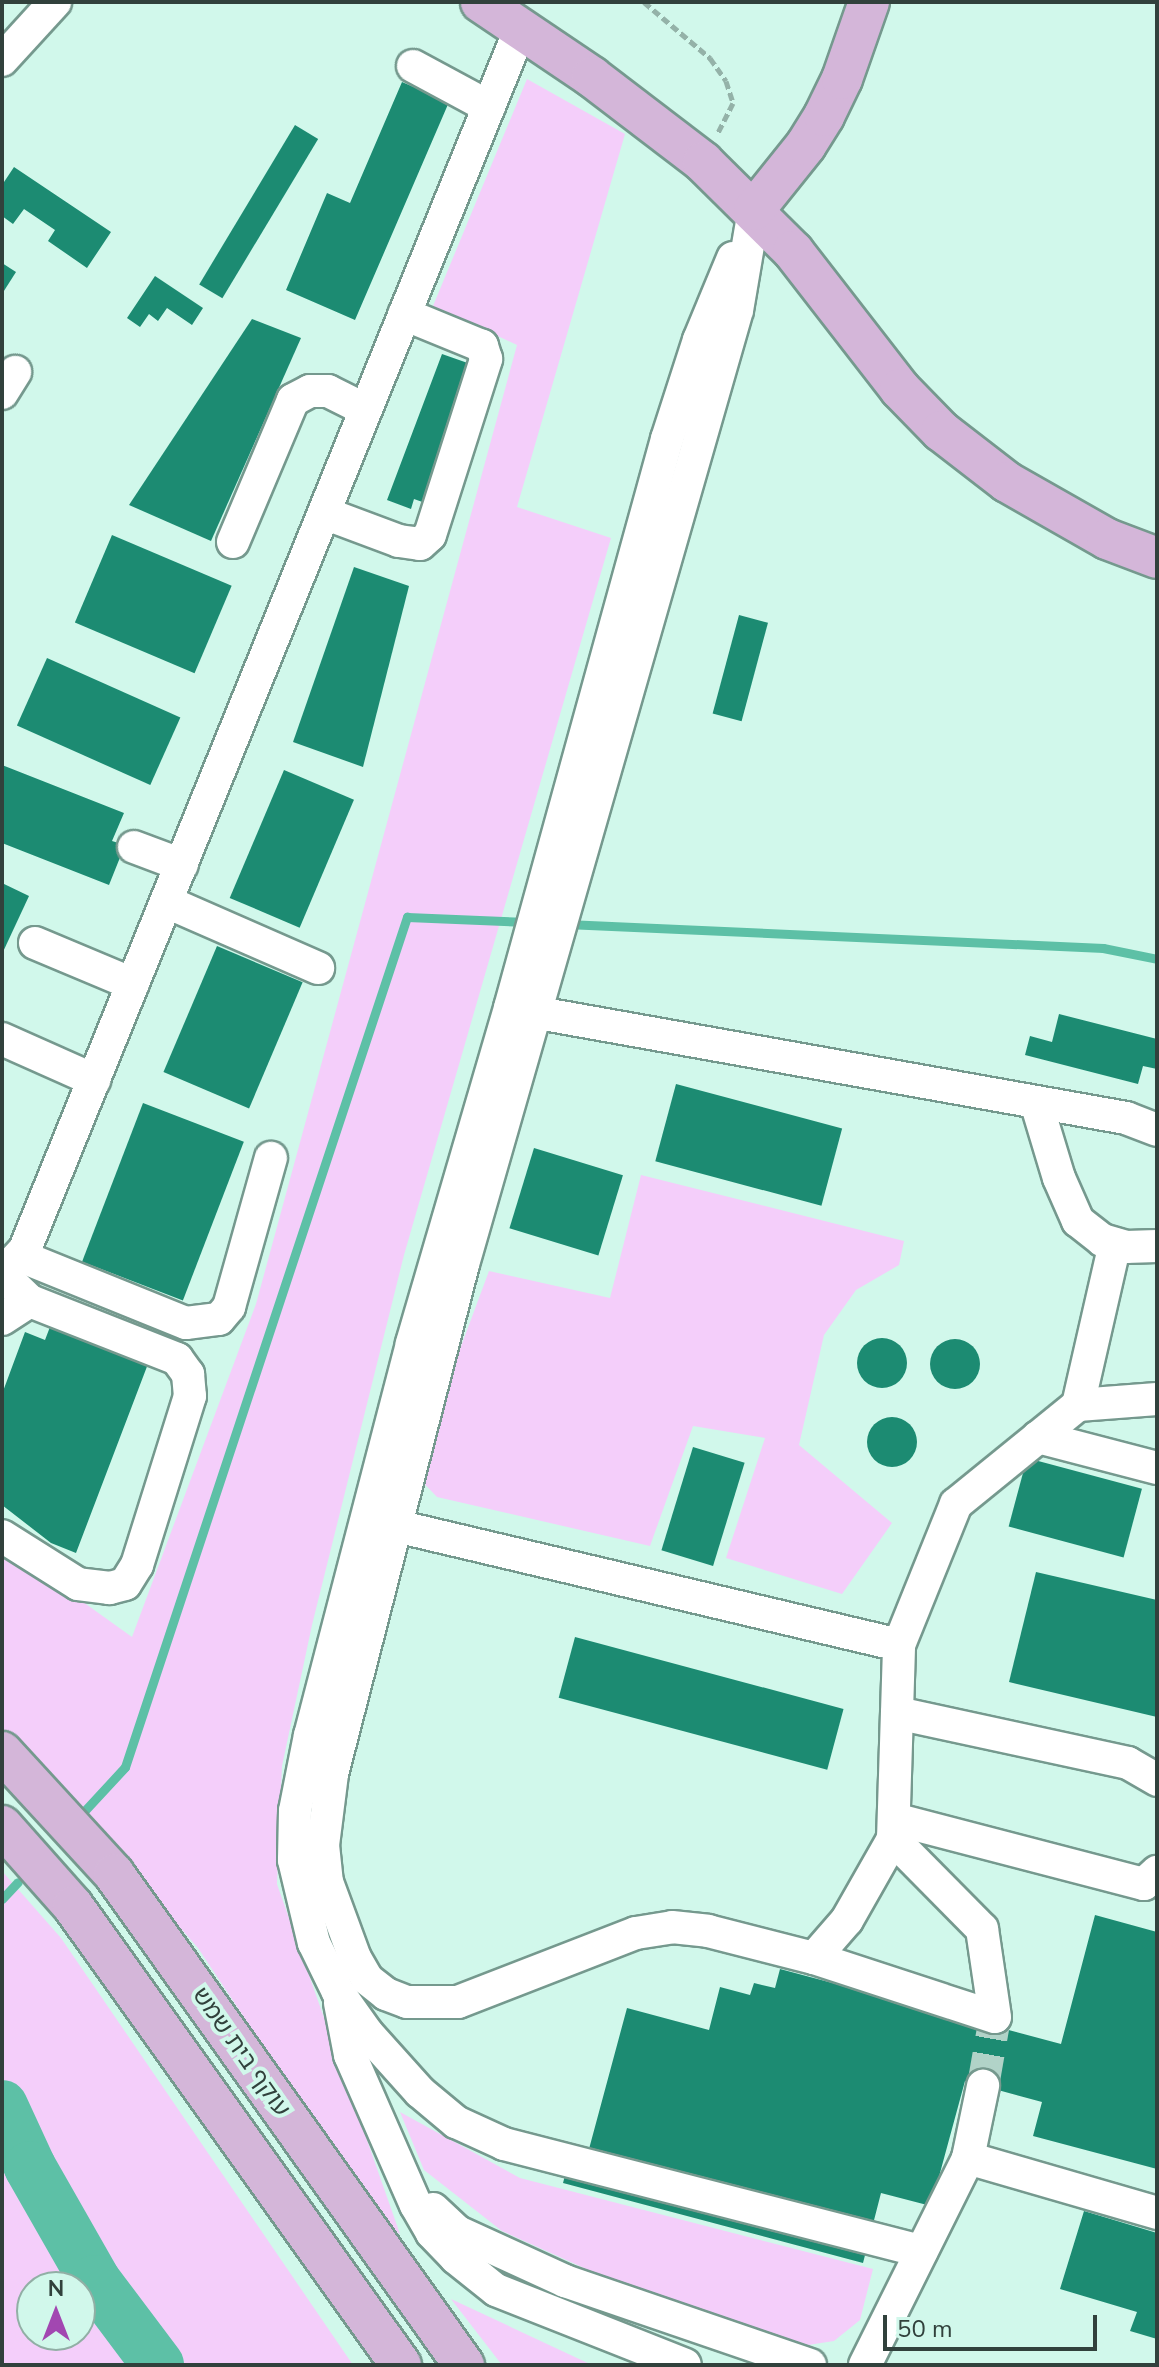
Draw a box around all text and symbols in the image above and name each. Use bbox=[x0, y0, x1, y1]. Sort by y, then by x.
street label: עוקף בית שמש bbox=[186, 1982, 296, 2122]
north arrow bbox=[16, 2271, 96, 2351]
text: N bbox=[48, 2274, 64, 2304]
scale bar bbox=[887, 2299, 1101, 2349]
text: 50 m bbox=[897, 2313, 953, 2345]

